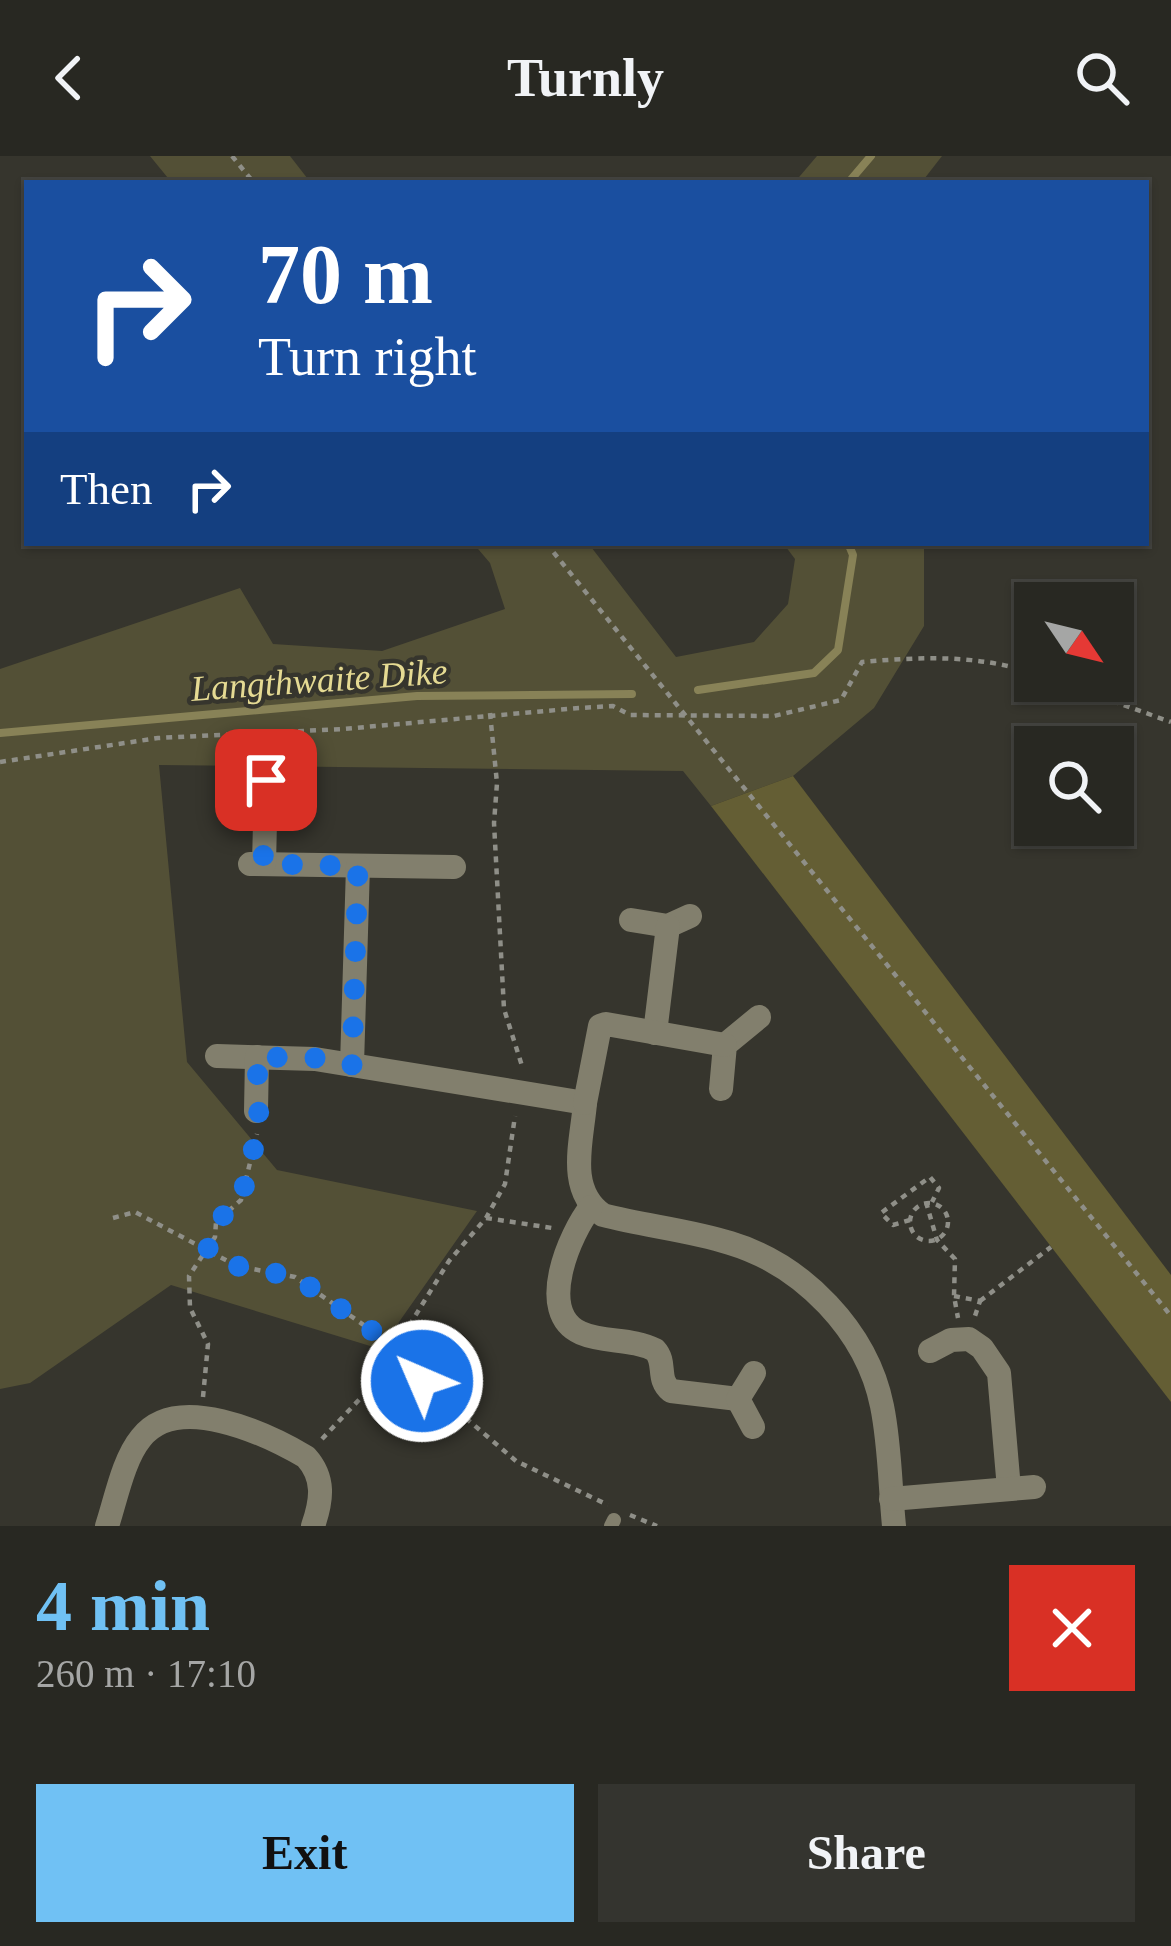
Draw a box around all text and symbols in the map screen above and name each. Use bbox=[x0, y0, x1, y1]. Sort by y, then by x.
icon: back bbox=[36, 45, 102, 111]
icon: search bbox=[1069, 45, 1135, 111]
text: Turnly bbox=[507, 48, 664, 108]
icon: right bbox=[60, 228, 216, 384]
text: 70 m bbox=[258, 228, 433, 321]
text: Turn right bbox=[258, 327, 477, 387]
icon: right bbox=[176, 456, 242, 522]
text: Then bbox=[60, 464, 152, 514]
north arrow bbox=[1014, 582, 1134, 702]
map controls bbox=[1014, 582, 1134, 846]
water label: Langthwaite Dike bbox=[188, 651, 449, 709]
button: search bbox=[1014, 726, 1134, 846]
pin bbox=[215, 729, 317, 831]
icon: arrive bbox=[233, 747, 299, 813]
position arrow bbox=[359, 1318, 485, 1444]
button: close bbox=[1009, 1565, 1135, 1691]
text: 4 min bbox=[36, 1566, 210, 1646]
text: 260 m · 17:10 bbox=[36, 1652, 256, 1695]
button: Exit bbox=[36, 1784, 574, 1922]
button: Share bbox=[598, 1784, 1135, 1922]

